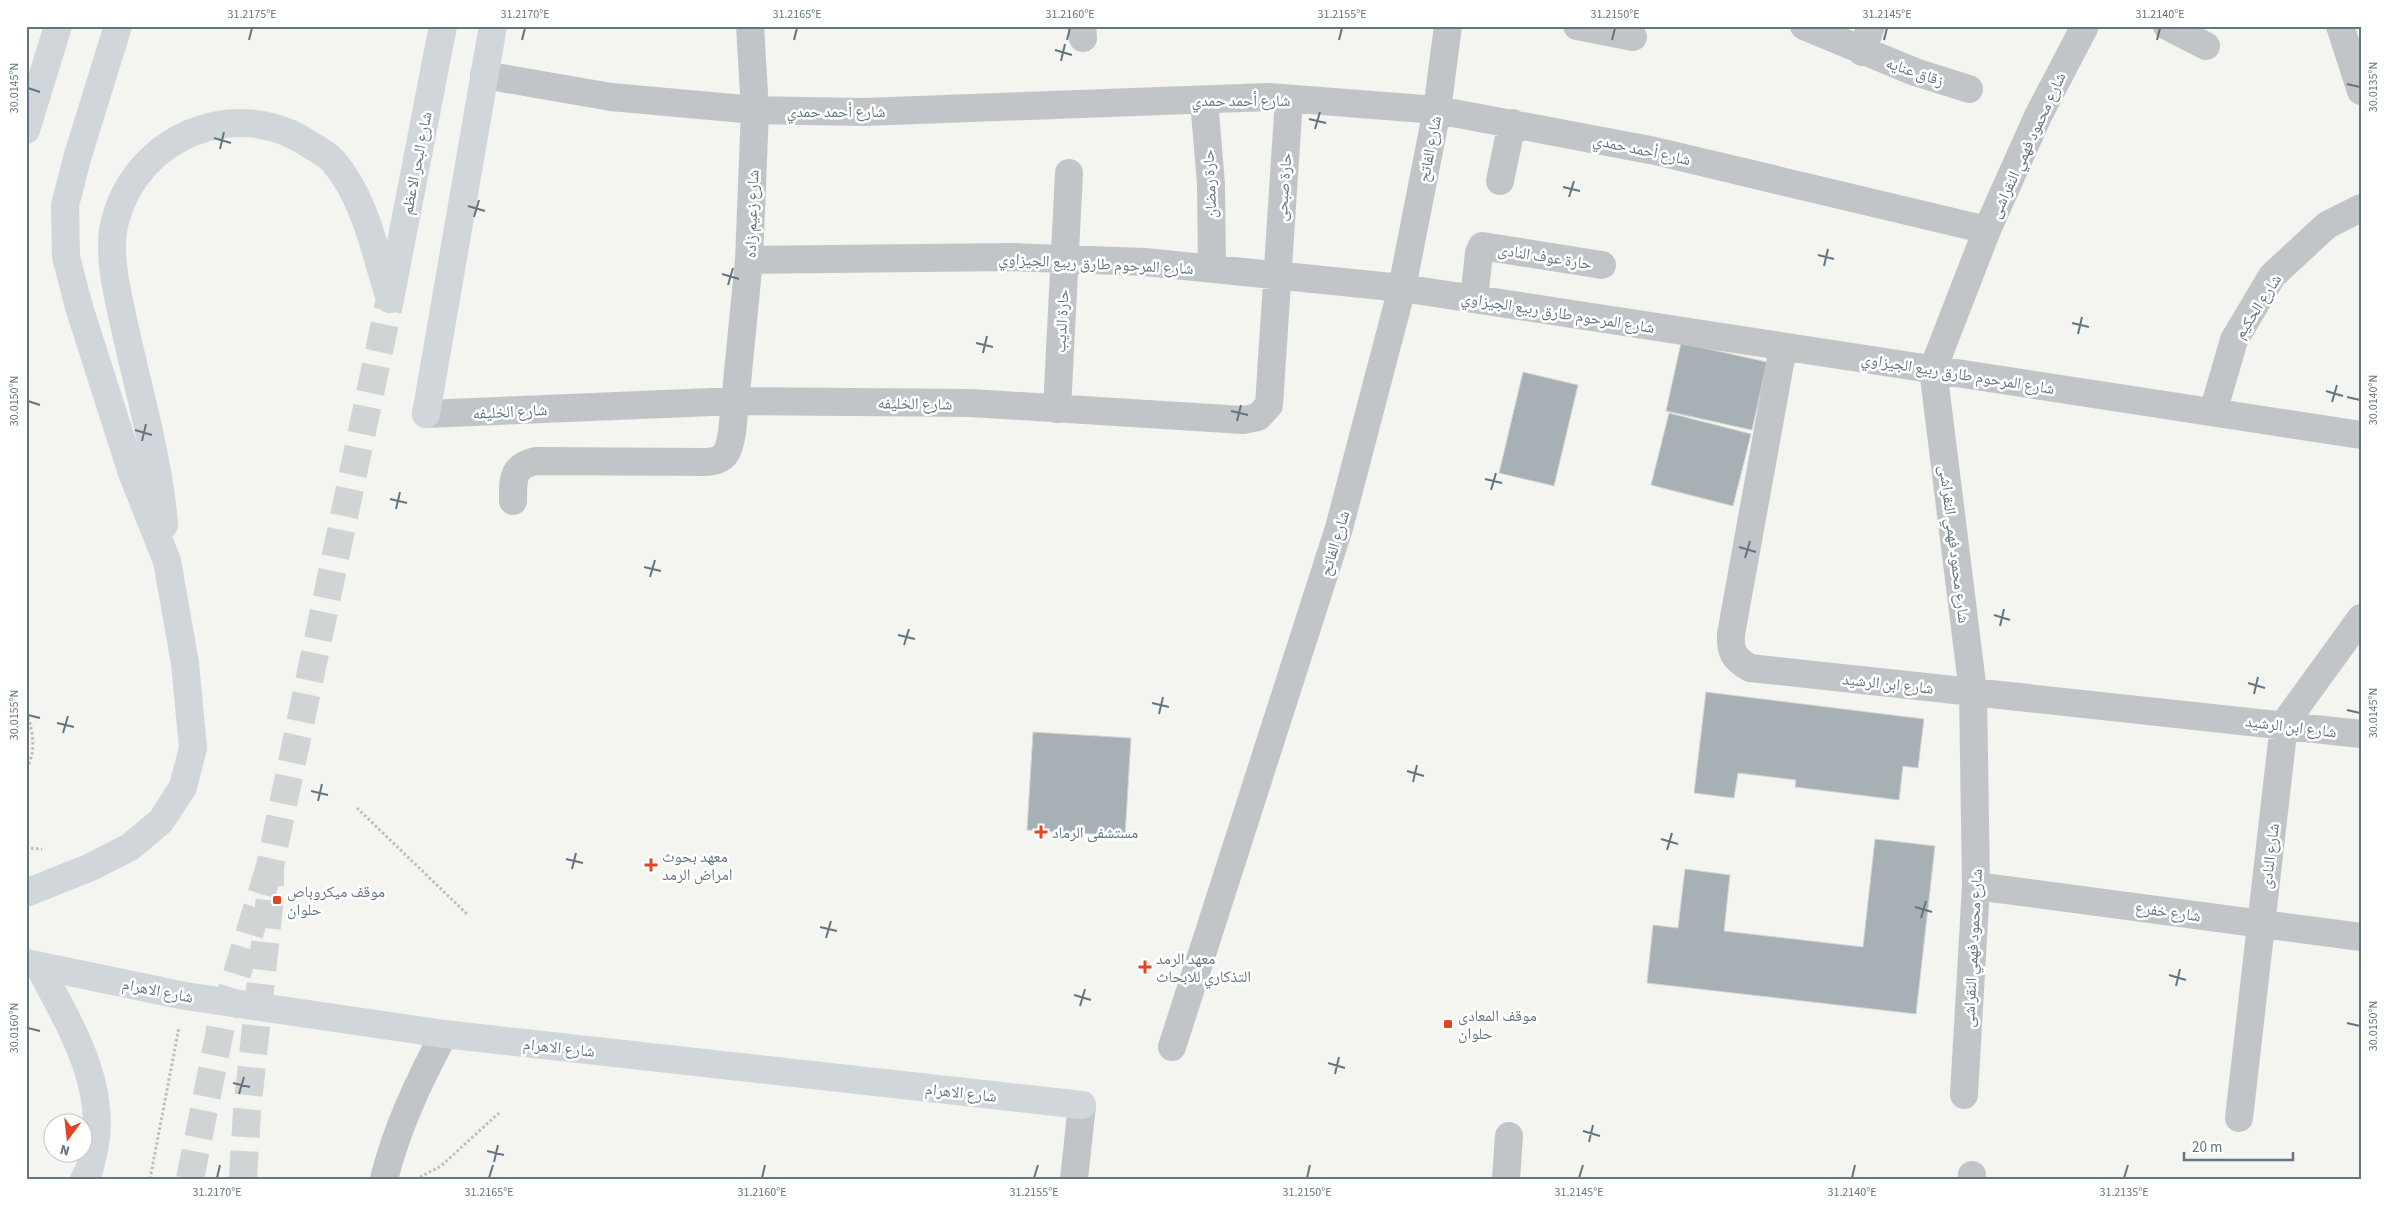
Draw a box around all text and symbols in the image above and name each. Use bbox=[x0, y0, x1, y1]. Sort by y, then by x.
text: 31.2175°E bbox=[227, 6, 277, 23]
text: 31.2170°E bbox=[500, 6, 550, 23]
text: 31.2165°E bbox=[772, 6, 822, 23]
text: 31.2160°E bbox=[1045, 6, 1095, 23]
text: 31.2155°E bbox=[1317, 6, 1367, 23]
text: 31.2150°E bbox=[1590, 6, 1640, 23]
text: 31.2145°E bbox=[1862, 6, 1912, 23]
text: 31.2140°E bbox=[2135, 6, 2185, 23]
street label: زقاق عنايه bbox=[1883, 52, 1947, 92]
text: 30.0135°N bbox=[2365, 62, 2382, 112]
text: 30.0145°N bbox=[6, 63, 23, 113]
street label: شارع محمود فهمي النقراشى bbox=[1984, 69, 2072, 223]
street label: شارع أحمد حمدي bbox=[1191, 90, 1291, 113]
street label: شارع أحمد حمدي bbox=[786, 101, 886, 124]
street label: شارع البحر الاعظم bbox=[396, 110, 438, 217]
street label: شارع الفاتح bbox=[1413, 114, 1447, 184]
street label: شارع أحمد حمدي bbox=[1591, 129, 1693, 172]
street label: حارة رمضان bbox=[1197, 149, 1223, 219]
street label: حارة صبحى bbox=[1271, 152, 1297, 222]
street label: شارع زعيم زاده bbox=[739, 169, 765, 259]
street label: حارة عوف النادى bbox=[1496, 239, 1593, 275]
street label: شارع المرحوم طارق ربيع الجيزاوي bbox=[998, 248, 1194, 281]
street label: شارع الحكيم bbox=[2229, 270, 2287, 343]
street label: شارع المرحوم طارق ربيع الجيزاوي bbox=[1459, 287, 1656, 340]
street label: حارة الديب bbox=[1049, 289, 1075, 353]
street label: شارع المرحوم طارق ربيع الجيزاوي bbox=[1859, 348, 2056, 401]
text: 30.0140°N bbox=[2365, 375, 2382, 425]
text: 30.0150°N bbox=[6, 376, 23, 426]
street label: شارع الخليفه bbox=[878, 392, 952, 416]
street label: شارع الخليفه bbox=[472, 399, 548, 425]
street label: شارع محمود فهمي النقراشى bbox=[1932, 464, 1975, 624]
street label: شارع الفاتح bbox=[1315, 508, 1355, 579]
street label: شارع ابن الرشيد bbox=[1841, 668, 1935, 700]
text: 30.0145°N bbox=[2365, 688, 2382, 738]
text: 30.0155°N bbox=[6, 690, 23, 740]
street label: شارع ابن الرشيد bbox=[2244, 710, 2338, 744]
place label: مستشفى الرماد bbox=[1052, 822, 1138, 844]
street label: شارع النادى bbox=[2255, 822, 2285, 890]
marker: مستشفى الرماد bbox=[1034, 825, 1048, 839]
place label: معهد بحوث امراض الرمد bbox=[662, 846, 733, 886]
marker: معهد بحوث امراض الرمد bbox=[644, 858, 658, 872]
street label: شارع محمود فهمي النقراشى bbox=[1958, 868, 1989, 1028]
place label: موقف ميكروباص حلوان bbox=[287, 881, 385, 921]
marker: موقف ميكروباص حلوان bbox=[271, 894, 283, 906]
street label: شارع خفرع bbox=[2134, 896, 2202, 927]
place label: معهد الرمد التذكاري للابحاث bbox=[1156, 948, 1251, 989]
marker: معهد الرمد التذكاري للابحاث bbox=[1138, 960, 1152, 974]
street label: شارع الاهرام bbox=[120, 973, 195, 1009]
text: 30.0150°N bbox=[2365, 1001, 2382, 1051]
text: 30.0160°N bbox=[6, 1003, 23, 1053]
place label: موقف المعادى حلوان bbox=[1458, 1005, 1537, 1045]
marker: موقف المعادى حلوان bbox=[1442, 1018, 1454, 1030]
street label: شارع الاهرام bbox=[522, 1033, 596, 1063]
street label: شارع الاهرام bbox=[924, 1078, 998, 1108]
north arrow bbox=[42, 1112, 92, 1162]
scale bar bbox=[2184, 1130, 2293, 1162]
text: 20 m bbox=[2192, 1137, 2222, 1158]
text: N bbox=[58, 1139, 72, 1160]
text: 31.2170°E bbox=[192, 1184, 242, 1201]
text: 31.2165°E bbox=[464, 1184, 514, 1201]
text: 31.2160°E bbox=[737, 1184, 787, 1201]
text: 31.2155°E bbox=[1009, 1184, 1059, 1201]
text: 31.2150°E bbox=[1282, 1184, 1332, 1201]
text: 31.2145°E bbox=[1554, 1184, 1604, 1201]
text: 31.2140°E bbox=[1827, 1184, 1877, 1201]
text: 31.2135°E bbox=[2099, 1184, 2149, 1201]

